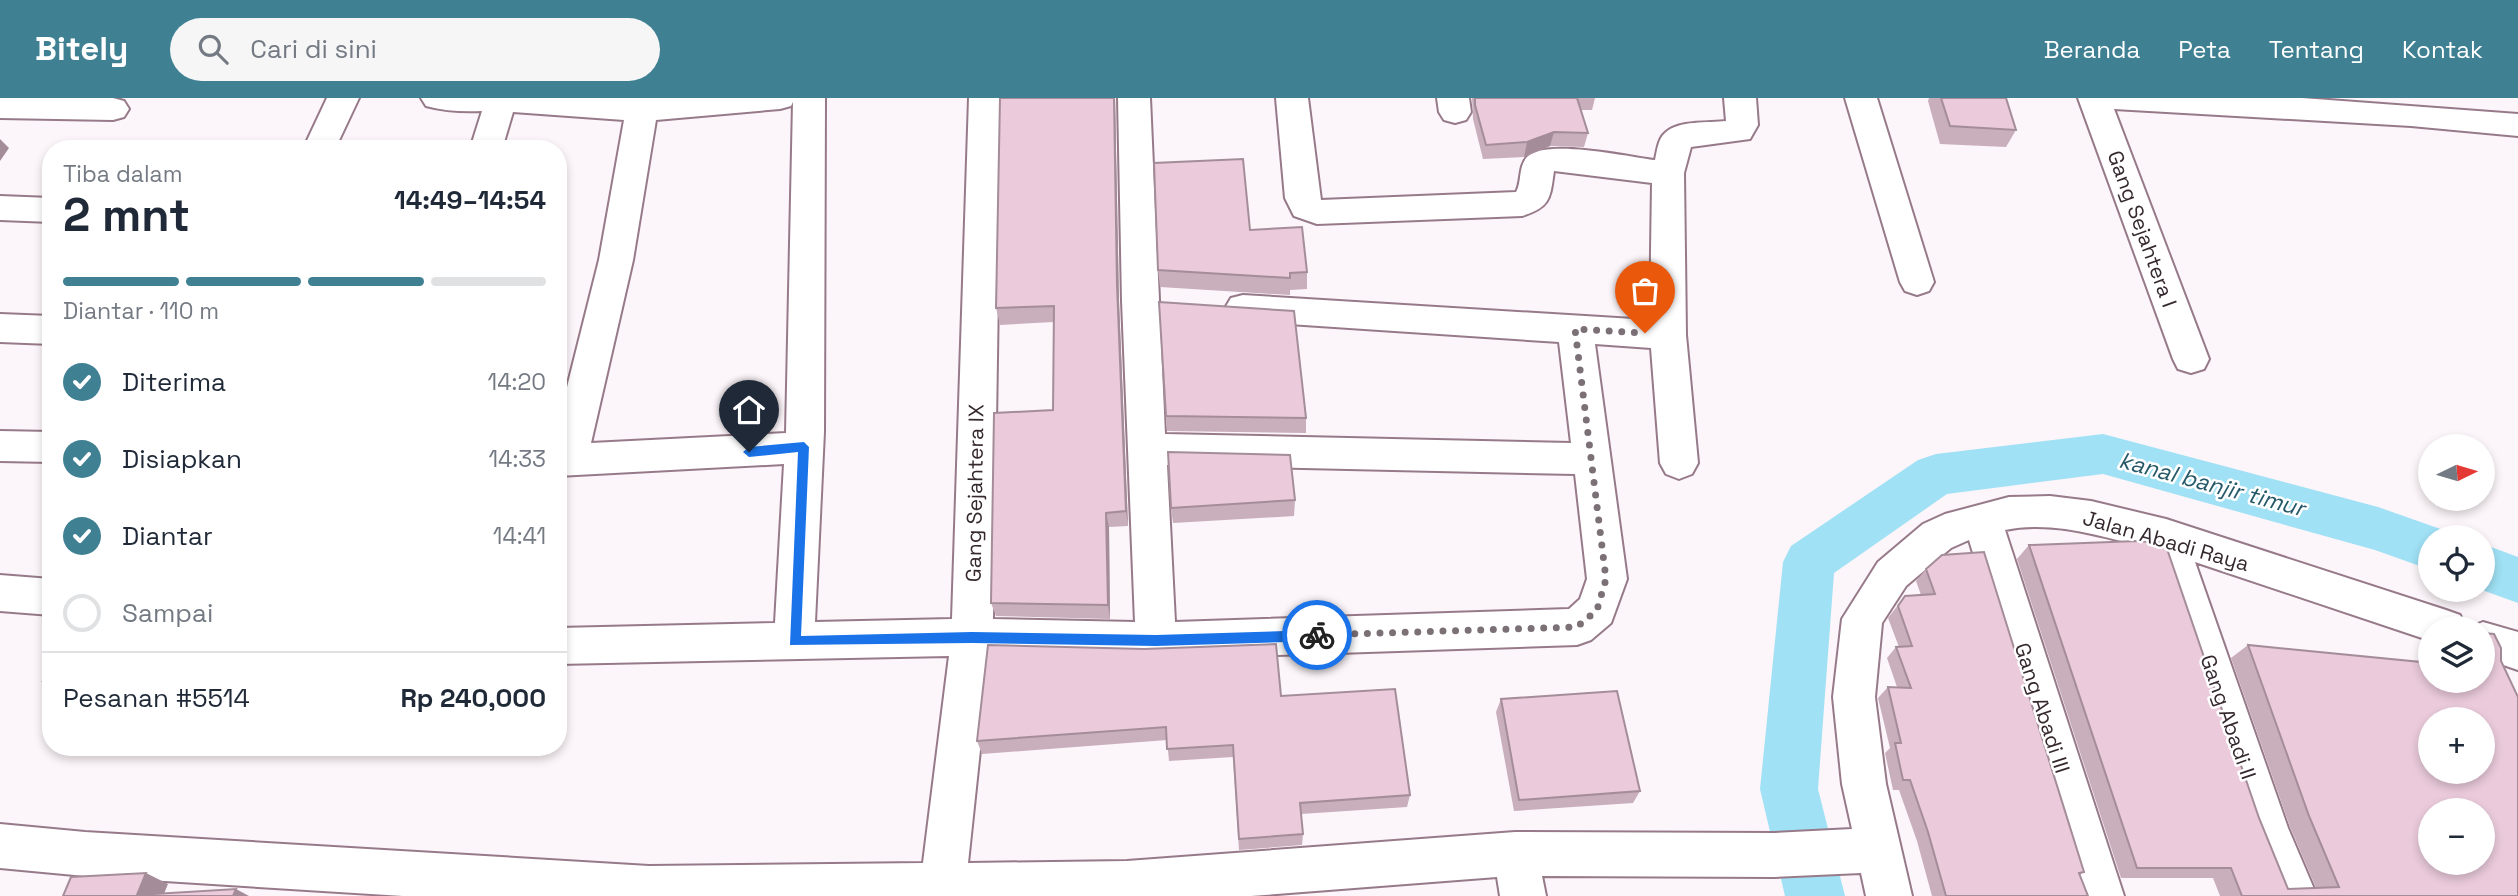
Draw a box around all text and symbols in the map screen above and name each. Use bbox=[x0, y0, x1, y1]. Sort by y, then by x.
search box bbox=[170, 18, 660, 81]
text: Bitely bbox=[35, 28, 128, 70]
icon: search bbox=[194, 30, 232, 68]
text: Cari di sini bbox=[250, 32, 377, 66]
text: Beranda bbox=[2044, 34, 2140, 65]
text: Peta bbox=[2178, 34, 2231, 65]
text: Tentang bbox=[2269, 34, 2364, 65]
text: Kontak bbox=[2402, 34, 2483, 65]
street label: Gang Sejahtera I bbox=[2102, 147, 2183, 311]
text: Tiba dalam bbox=[63, 159, 183, 189]
text: 14:49–14:54 bbox=[394, 183, 546, 217]
text: 2 mnt bbox=[63, 186, 190, 244]
pin bbox=[1615, 261, 1675, 333]
icon: bag bbox=[1626, 272, 1664, 310]
text: Diantar · 110 m bbox=[63, 296, 219, 326]
icon: check bbox=[63, 363, 101, 401]
text: Diterima bbox=[122, 365, 226, 399]
text: 14:20 bbox=[488, 367, 546, 397]
pin bbox=[719, 380, 779, 452]
icon: home bbox=[730, 391, 768, 429]
street label: Gang Sejahtera IX bbox=[959, 404, 990, 582]
north arrow bbox=[2418, 434, 2496, 511]
map controls bbox=[2418, 434, 2495, 875]
icon: check bbox=[63, 440, 101, 478]
text: Disiapkan bbox=[122, 442, 242, 476]
text: 14:33 bbox=[488, 444, 546, 474]
water label: kanal banjir timur bbox=[2116, 445, 2310, 524]
street label: Jalan Abadi Raya bbox=[2080, 504, 2252, 577]
icon: check bbox=[63, 517, 101, 555]
text: Diantar bbox=[122, 519, 213, 553]
text: 14:41 bbox=[493, 521, 546, 551]
button: locate bbox=[2418, 525, 2495, 602]
text: Sampai bbox=[122, 596, 213, 630]
courier bbox=[1282, 600, 1352, 670]
icon: bike bbox=[1298, 616, 1336, 654]
button: layers bbox=[2418, 616, 2495, 693]
street label: Gang Abadi III bbox=[2009, 639, 2076, 776]
street label: Gang Abadi II bbox=[2195, 651, 2262, 783]
text: Pesanan #5514 bbox=[63, 681, 250, 715]
text: Rp 240,000 bbox=[400, 681, 546, 715]
button: + bbox=[2418, 707, 2495, 784]
button: − bbox=[2418, 798, 2495, 875]

